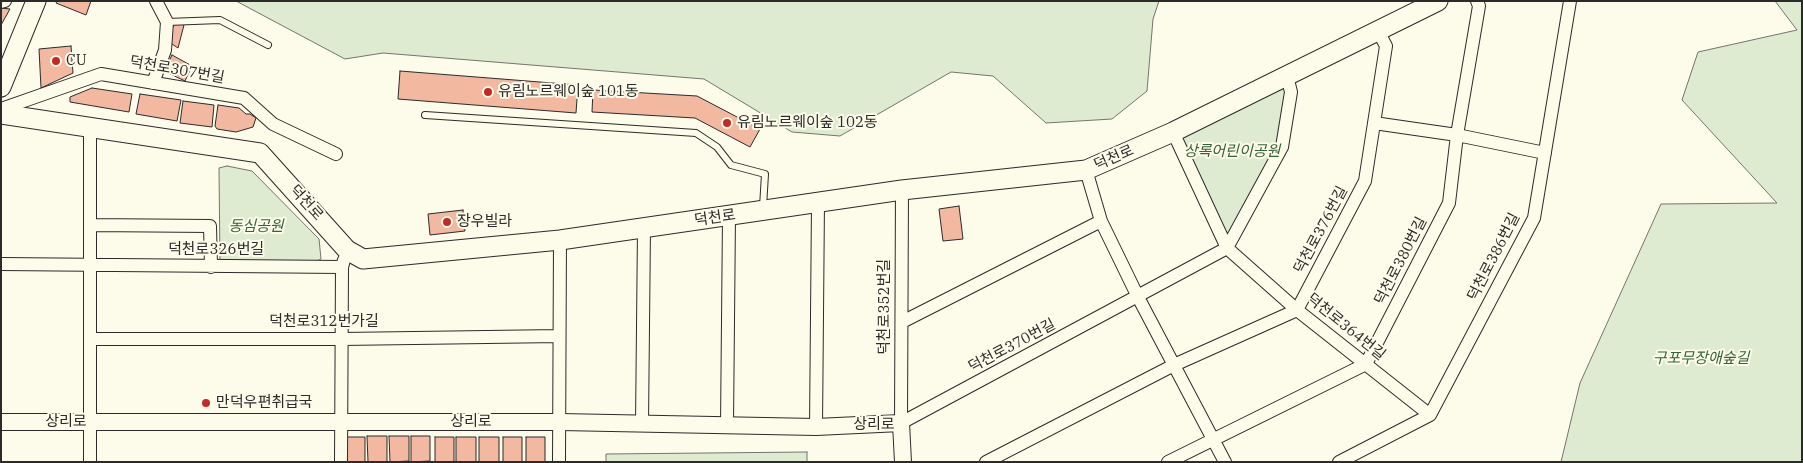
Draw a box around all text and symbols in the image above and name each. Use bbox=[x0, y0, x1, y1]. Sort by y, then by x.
place label: CU bbox=[66, 52, 87, 70]
street label: 덕천로307번길 bbox=[128, 53, 226, 87]
marker: CU bbox=[50, 55, 62, 67]
place label: 유림노르웨이숲 101동 bbox=[498, 83, 639, 101]
marker: 유림노르웨이숲 101동 bbox=[482, 86, 494, 98]
place label: 유림노르웨이숲 102동 bbox=[737, 114, 878, 132]
marker: 유림노르웨이숲 102동 bbox=[721, 117, 733, 129]
street label: 덕천로 bbox=[1091, 141, 1137, 175]
park label: 상록어린이공원 bbox=[1184, 143, 1280, 161]
street label: 덕천로 bbox=[285, 182, 327, 224]
street label: 덕천로376번길 bbox=[1291, 183, 1351, 277]
street label: 덕천로 bbox=[693, 206, 737, 230]
street label: 덕천로386번길 bbox=[1464, 210, 1524, 304]
place label: 장우빌라 bbox=[457, 213, 512, 231]
street label: 덕천로380번길 bbox=[1371, 214, 1431, 308]
marker: 장우빌라 bbox=[441, 216, 453, 228]
park label: 동심공원 bbox=[228, 218, 284, 236]
street label: 덕천로326번길 bbox=[168, 241, 264, 259]
street label: 덕천로352번길 bbox=[876, 259, 894, 355]
street label: 덕천로364번길 bbox=[1303, 290, 1389, 364]
street label: 덕천로312번가길 bbox=[269, 313, 379, 331]
street label: 덕천로370번길 bbox=[965, 316, 1059, 376]
park label: 구포무장애숲길 bbox=[1653, 350, 1749, 368]
place label: 만덕우편취급국 bbox=[216, 394, 313, 412]
marker: 만덕우편취급국 bbox=[200, 397, 212, 409]
street label: 상리로 bbox=[45, 413, 87, 431]
street label: 상리로 bbox=[450, 413, 492, 431]
street label: 상리로 bbox=[853, 416, 895, 434]

